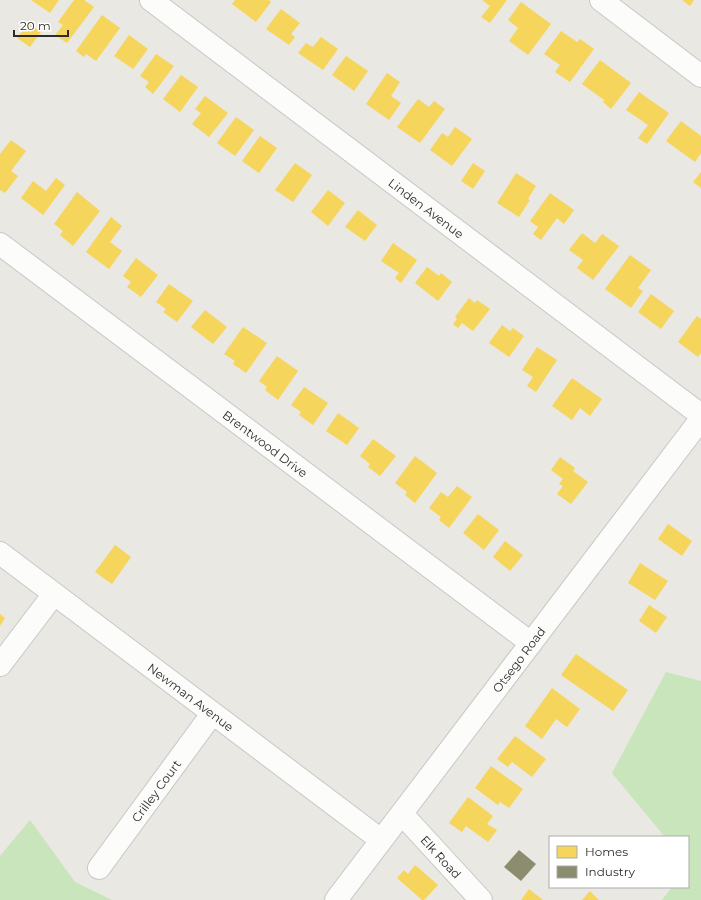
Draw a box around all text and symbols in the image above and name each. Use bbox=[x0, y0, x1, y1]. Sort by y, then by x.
scale bar bbox=[14, 12, 68, 38]
text: 20 m bbox=[20, 18, 51, 33]
street label: Linden Avenue bbox=[386, 175, 467, 241]
street label: Brentwood Drive bbox=[220, 407, 311, 480]
street label: Otsego Road bbox=[489, 624, 548, 695]
street label: Newman Avenue bbox=[145, 660, 237, 734]
street label: Crilley Court bbox=[128, 756, 184, 825]
street label: Elk Road bbox=[418, 832, 465, 881]
legend bbox=[549, 836, 689, 888]
text: Homes bbox=[585, 844, 628, 859]
text: Industry bbox=[585, 864, 635, 879]

